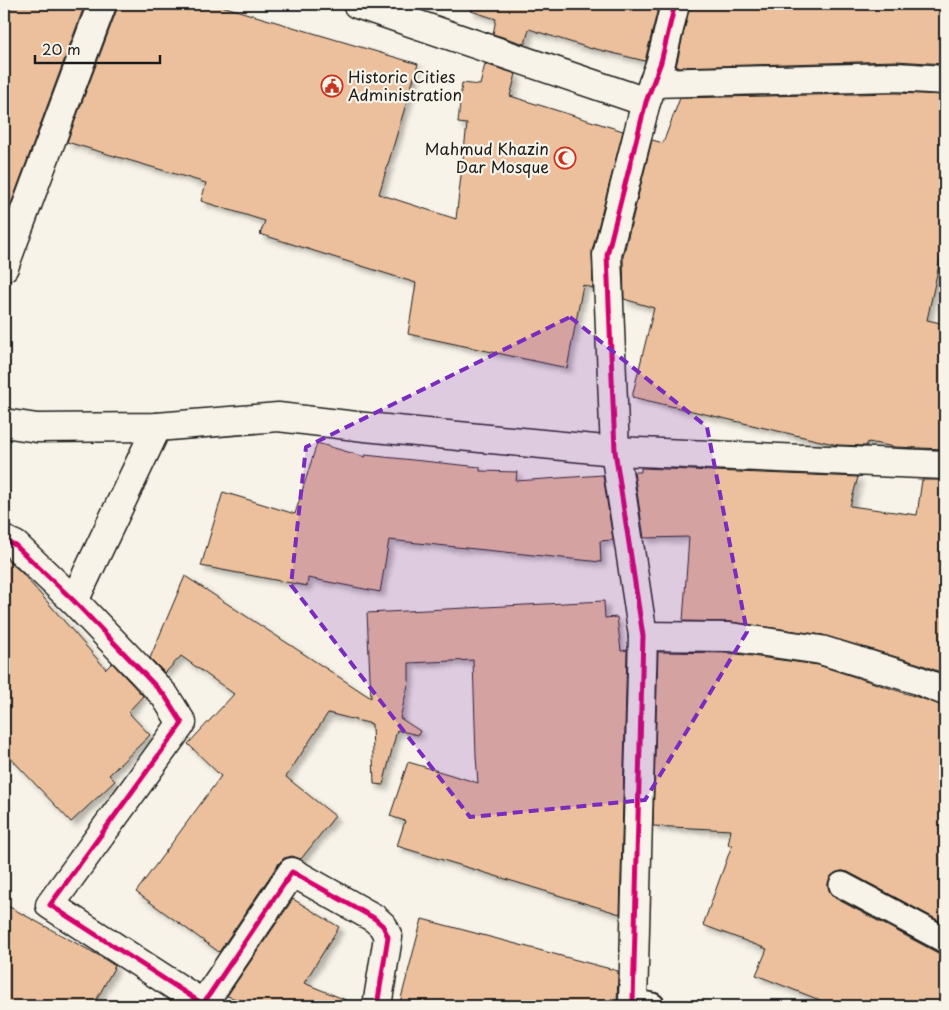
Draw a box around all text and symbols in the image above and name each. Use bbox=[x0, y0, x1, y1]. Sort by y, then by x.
scale bar bbox=[35, 32, 160, 64]
text: 20 m bbox=[42, 37, 81, 60]
place label: Historic Cities Administration bbox=[348, 64, 462, 106]
public building icon: Historic Cities Administration bbox=[320, 74, 344, 98]
place label: Mahmud Khazin Dar Mosque bbox=[425, 136, 549, 178]
mosque icon: Mahmud Khazin Dar Mosque bbox=[553, 146, 577, 170]

